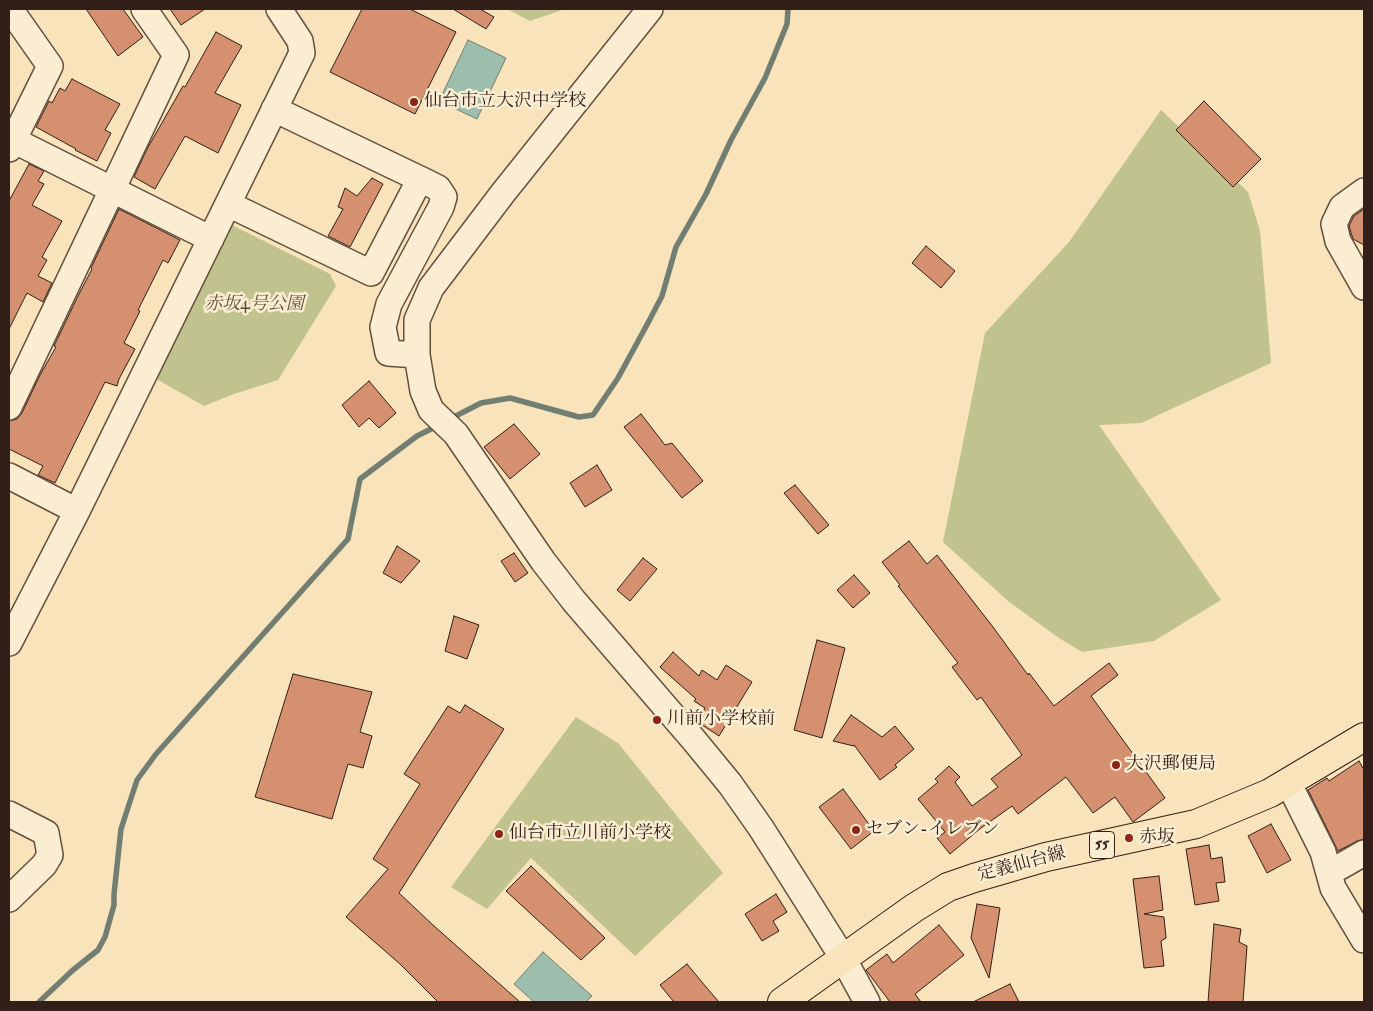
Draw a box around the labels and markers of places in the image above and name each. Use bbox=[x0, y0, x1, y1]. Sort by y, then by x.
place label: 仙台市立大沢中学校 bbox=[424, 91, 586, 113]
marker: 仙台市立大沢中学校 bbox=[408, 96, 420, 108]
place label: 川前小学校前 bbox=[667, 709, 775, 731]
marker: 川前小学校前 bbox=[651, 714, 663, 726]
place label: 大沢郵便局 bbox=[1126, 754, 1216, 776]
marker: 大沢郵便局 bbox=[1110, 759, 1122, 771]
place label: セブン-イレブン bbox=[866, 819, 1000, 841]
place label: 仙台市立川前小学校 bbox=[509, 823, 671, 845]
marker: セブン-イレブン bbox=[850, 824, 862, 836]
place label: 赤坂 bbox=[1139, 827, 1175, 849]
marker: 仙台市立川前小学校 bbox=[493, 828, 505, 840]
marker: 赤坂 bbox=[1123, 832, 1135, 844]

